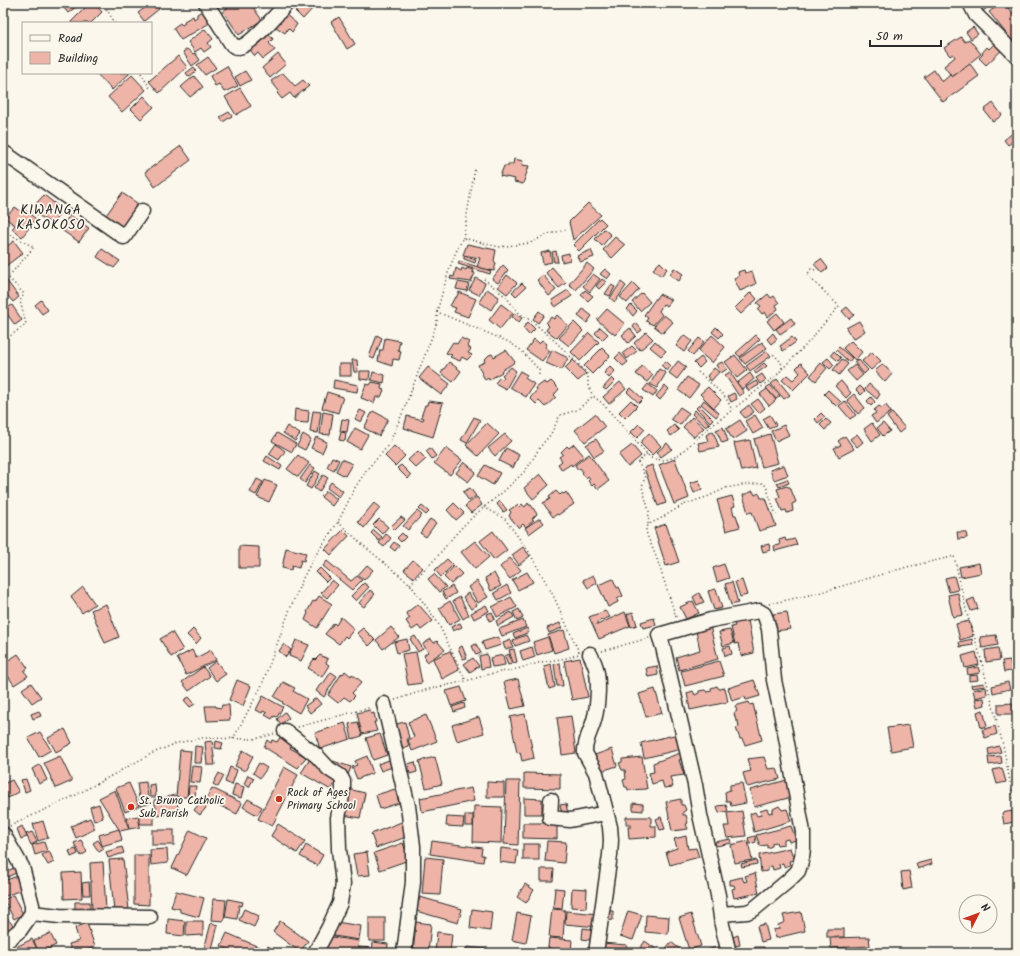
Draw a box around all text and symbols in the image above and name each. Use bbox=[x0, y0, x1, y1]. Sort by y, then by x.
legend bbox=[22, 22, 152, 74]
scale bar bbox=[870, 22, 941, 48]
text: 50 m bbox=[876, 27, 903, 46]
text: Road bbox=[58, 29, 83, 48]
text: Building bbox=[58, 49, 98, 68]
district label: KIWANGA KASOKOSO bbox=[17, 200, 85, 236]
place label: Rock of Ages Primary School bbox=[287, 784, 356, 815]
place label: St. Bruno Catholic Sub Parish bbox=[139, 792, 225, 823]
marker: Rock of Ages Primary School bbox=[274, 794, 284, 804]
marker: St. Bruno Catholic Sub Parish bbox=[126, 802, 136, 812]
north arrow bbox=[958, 894, 998, 934]
text: N bbox=[976, 899, 994, 917]

